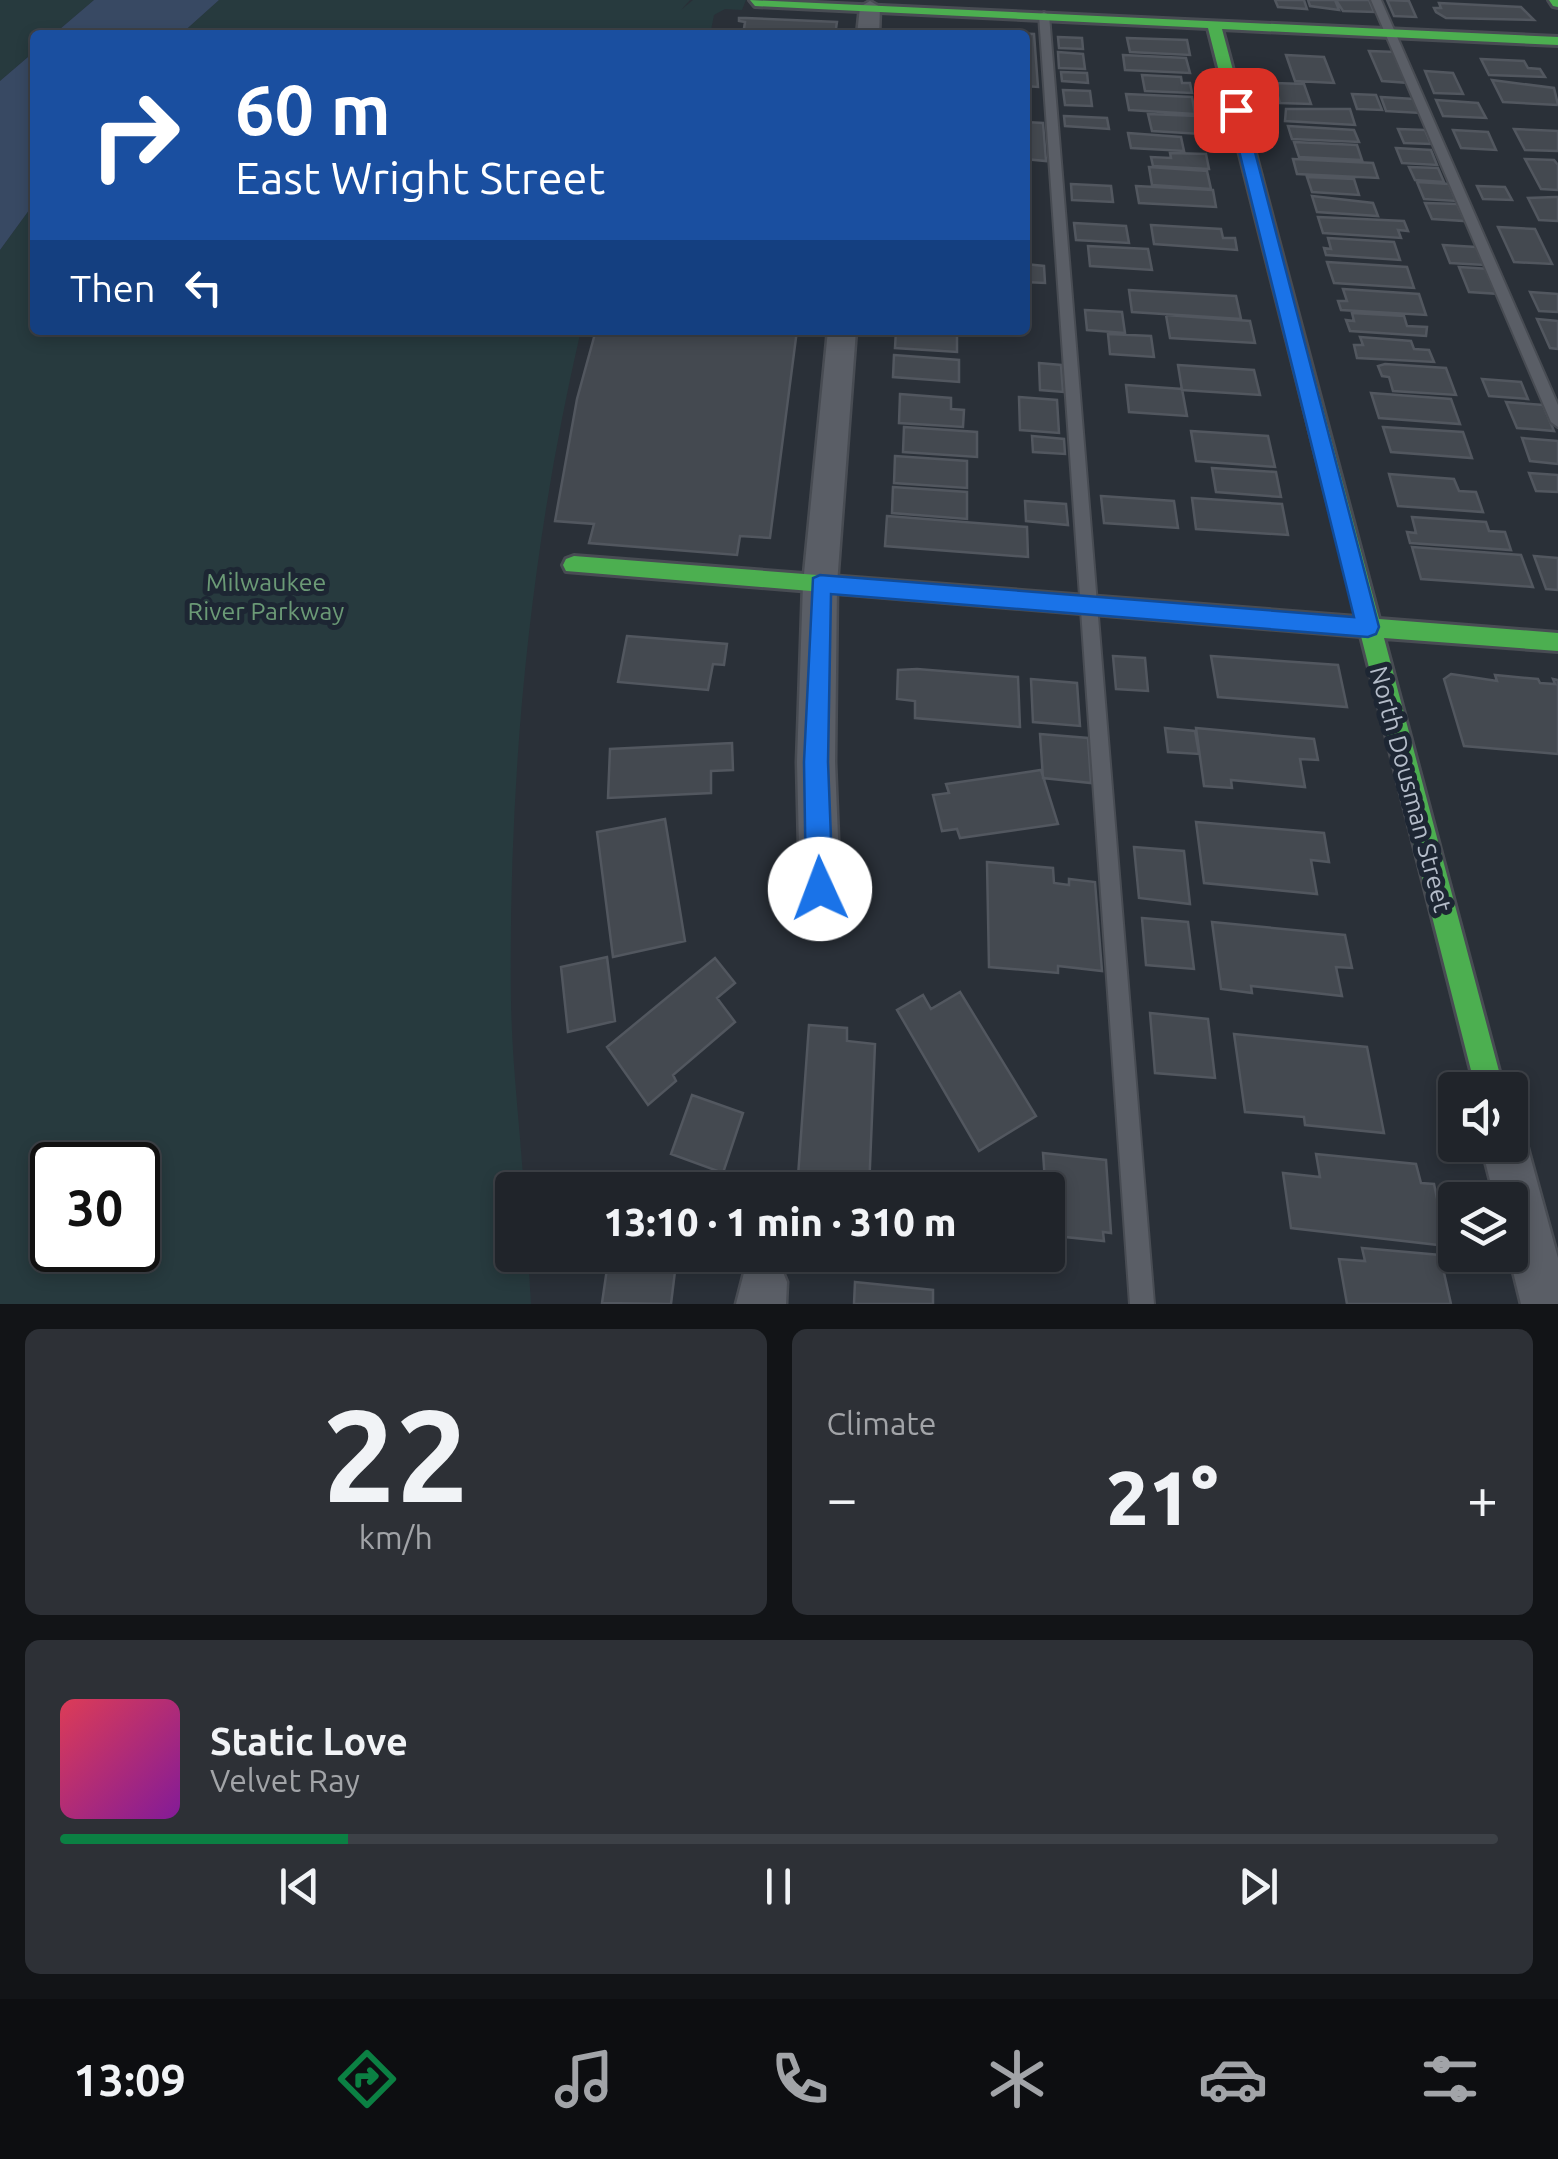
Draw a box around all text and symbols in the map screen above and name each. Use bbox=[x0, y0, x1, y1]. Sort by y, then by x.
pin bbox=[1194, 68, 1279, 153]
icon: right bbox=[70, 70, 200, 200]
text: 60 m bbox=[235, 70, 391, 148]
icon: arrive bbox=[1209, 83, 1264, 138]
text: East Wright Street bbox=[235, 152, 605, 203]
icon: left bbox=[176, 260, 231, 315]
text: Then bbox=[70, 267, 156, 309]
park label: Milwaukee River Parkway bbox=[188, 568, 344, 625]
street label: North Dousman Street bbox=[1365, 663, 1457, 915]
position arrow bbox=[768, 837, 872, 941]
map controls bbox=[1438, 1072, 1528, 1272]
button: sound bbox=[1438, 1072, 1528, 1162]
speed limit sign: 30 bbox=[30, 1142, 160, 1272]
button: layers bbox=[1438, 1182, 1528, 1272]
text: 13:10 · 1 min · 310 m bbox=[603, 1201, 957, 1243]
text: 22 bbox=[322, 1381, 469, 1527]
text: Climate bbox=[827, 1405, 937, 1441]
text: 21° bbox=[1106, 1455, 1218, 1539]
text: − bbox=[827, 1467, 858, 1528]
text: + bbox=[1467, 1467, 1498, 1528]
text: km/h bbox=[359, 1519, 433, 1555]
text: Static Love bbox=[210, 1720, 408, 1762]
text: Velvet Ray bbox=[210, 1762, 360, 1798]
icon: previous bbox=[272, 1859, 327, 1914]
icon: pause bbox=[751, 1859, 806, 1914]
icon: next bbox=[1231, 1859, 1286, 1914]
icon: directions bbox=[332, 2044, 402, 2114]
icon: music bbox=[549, 2044, 619, 2114]
icon: phone bbox=[765, 2044, 835, 2114]
icon: climate bbox=[982, 2044, 1052, 2114]
icon: car bbox=[1198, 2044, 1268, 2114]
icon: filters bbox=[1415, 2044, 1485, 2114]
text: 13:09 bbox=[73, 2054, 186, 2105]

